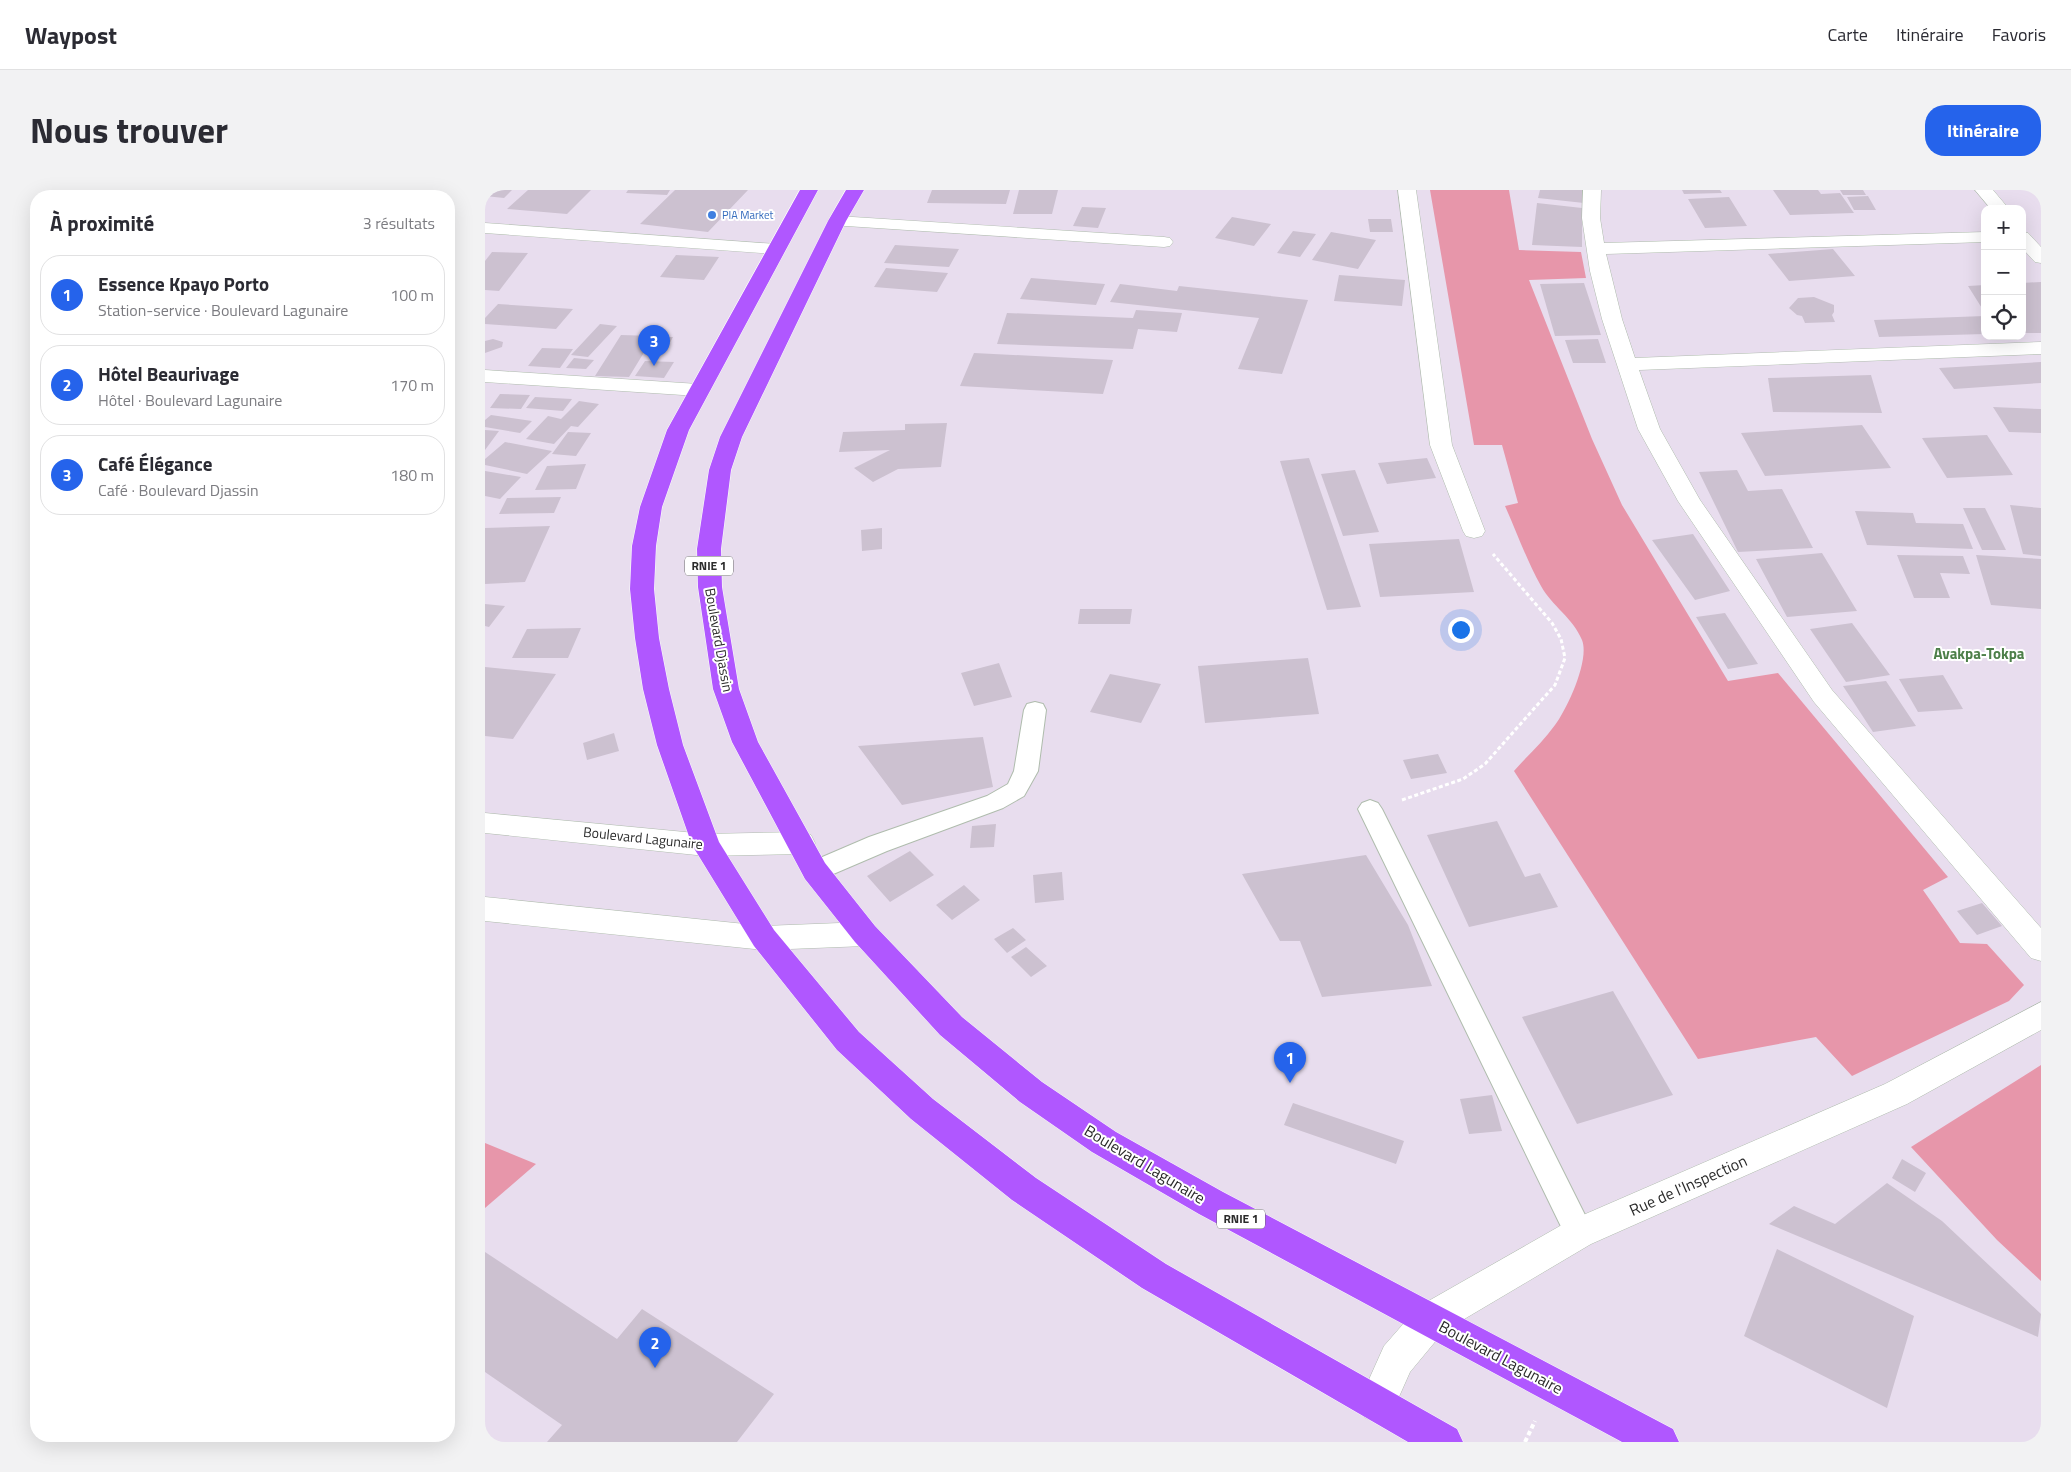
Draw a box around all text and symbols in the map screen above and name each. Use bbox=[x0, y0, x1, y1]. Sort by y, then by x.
text: Waypost bbox=[25, 17, 117, 53]
text: Carte bbox=[1827, 21, 1868, 48]
text: Itinéraire bbox=[1896, 21, 1964, 48]
text: Favoris bbox=[1992, 21, 2046, 48]
text: Nous trouver bbox=[30, 103, 228, 157]
button: Itinéraire bbox=[1925, 105, 2041, 156]
map controls bbox=[1981, 205, 2026, 340]
button: + bbox=[1981, 205, 2026, 250]
text: À proximité bbox=[50, 207, 154, 239]
place label: PIA Market bbox=[722, 207, 773, 223]
marker: PIA Market bbox=[706, 209, 718, 221]
text: 3 résultats bbox=[363, 211, 435, 235]
button: − bbox=[1981, 250, 2026, 295]
text: Essence Kpayo Porto bbox=[98, 269, 269, 298]
text: 1 bbox=[63, 283, 71, 307]
text: 100 m bbox=[390, 283, 434, 307]
button: locate bbox=[1981, 295, 2026, 340]
text: Station-service · Boulevard Lagunaire bbox=[98, 298, 348, 322]
pin: 3 bbox=[638, 325, 670, 366]
text: Hôtel Beaurivage bbox=[98, 359, 239, 388]
text: 2 bbox=[63, 373, 71, 397]
text: 170 m bbox=[390, 373, 434, 397]
text: Hôtel · Boulevard Lagunaire bbox=[98, 388, 282, 412]
text: Café Élégance bbox=[98, 449, 212, 478]
text: 3 bbox=[63, 463, 71, 487]
text: 180 m bbox=[390, 463, 434, 487]
text: Café · Boulevard Djassin bbox=[98, 478, 259, 502]
road number: RNIE 1 bbox=[685, 556, 733, 576]
street label: Boulevard Djassin bbox=[700, 586, 739, 694]
your location bbox=[1448, 617, 1474, 643]
district label: Avakpa-Tokpa bbox=[1933, 642, 2025, 665]
street label: Boulevard Lagunaire bbox=[582, 821, 704, 854]
pin: 1 bbox=[1274, 1042, 1306, 1083]
street label: Boulevard Lagunaire bbox=[1080, 1118, 1210, 1210]
street label: Rue de l'Inspection bbox=[1625, 1148, 1751, 1222]
road number: RNIE 1 bbox=[1217, 1210, 1265, 1228]
street label: Boulevard Lagunaire bbox=[1435, 1314, 1567, 1400]
pin: 2 bbox=[639, 1327, 671, 1368]

